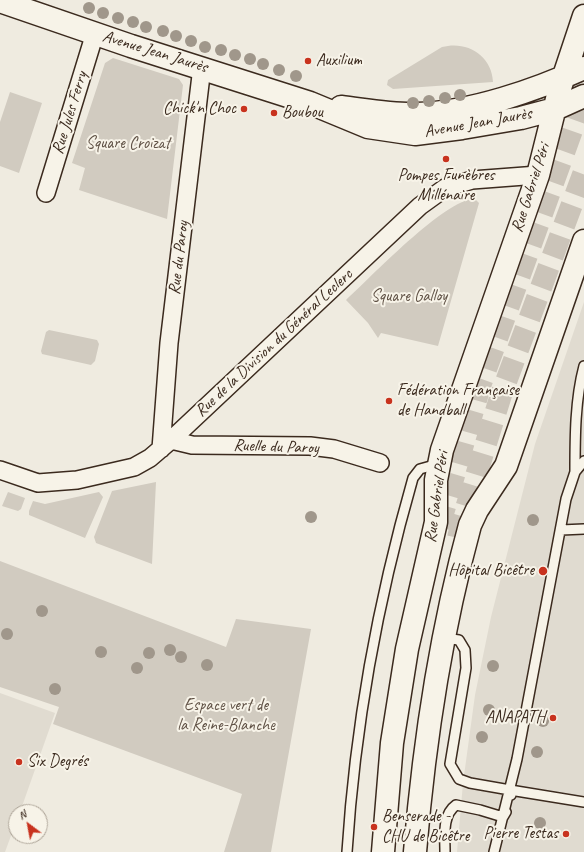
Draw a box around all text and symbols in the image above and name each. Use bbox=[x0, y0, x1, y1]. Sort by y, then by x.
street label: Avenue Jean Jaurès bbox=[100, 26, 210, 78]
place label: Auxilium bbox=[316, 51, 362, 71]
marker: Auxilium bbox=[303, 56, 313, 66]
street label: Rue Jules Ferry bbox=[48, 69, 92, 157]
place label: Chick'n Choc bbox=[163, 99, 236, 119]
place label: Boubou bbox=[282, 103, 323, 123]
marker: Chick'n Choc bbox=[239, 104, 249, 114]
street label: Avenue Jean Jaurès bbox=[423, 104, 533, 142]
marker: Boubou bbox=[269, 108, 279, 118]
park label: Square Croizat bbox=[86, 134, 170, 154]
street label: Rue Gabriel Péri bbox=[507, 141, 555, 235]
marker: Pompes Funèbres Millénaire bbox=[441, 154, 451, 164]
place label: Pompes Funèbres Millénaire bbox=[398, 166, 494, 206]
street label: Rue du Paroy bbox=[164, 220, 194, 296]
street label: Rue de la Division du Général Leclerc bbox=[191, 265, 357, 421]
park label: Square Galloy bbox=[371, 287, 447, 307]
place label: Fédération Française de Handball bbox=[397, 381, 519, 421]
marker: Fédération Française de Handball bbox=[384, 396, 394, 406]
street label: Ruelle du Paroy bbox=[233, 435, 319, 459]
street label: Rue Gabriel Péri bbox=[420, 450, 454, 544]
place label: Hôpital Bicêtre bbox=[448, 561, 534, 581]
marker: Hôpital Bicêtre bbox=[537, 565, 549, 577]
park label: Espace vert de la Reine-Blanche bbox=[177, 696, 275, 736]
place label: ANAPATH bbox=[485, 708, 545, 728]
marker: ANAPATH bbox=[548, 713, 558, 723]
place label: Six Degrés bbox=[27, 752, 88, 772]
marker: Six Degrés bbox=[14, 757, 24, 767]
north arrow bbox=[8, 804, 48, 844]
text: N bbox=[16, 807, 29, 822]
place label: Benserade - CHU de Bicêtre bbox=[382, 807, 469, 847]
marker: Benserade - CHU de Bicêtre bbox=[369, 822, 379, 832]
place label: Pierre Testas bbox=[484, 824, 558, 844]
marker: Pierre Testas bbox=[561, 829, 571, 839]

